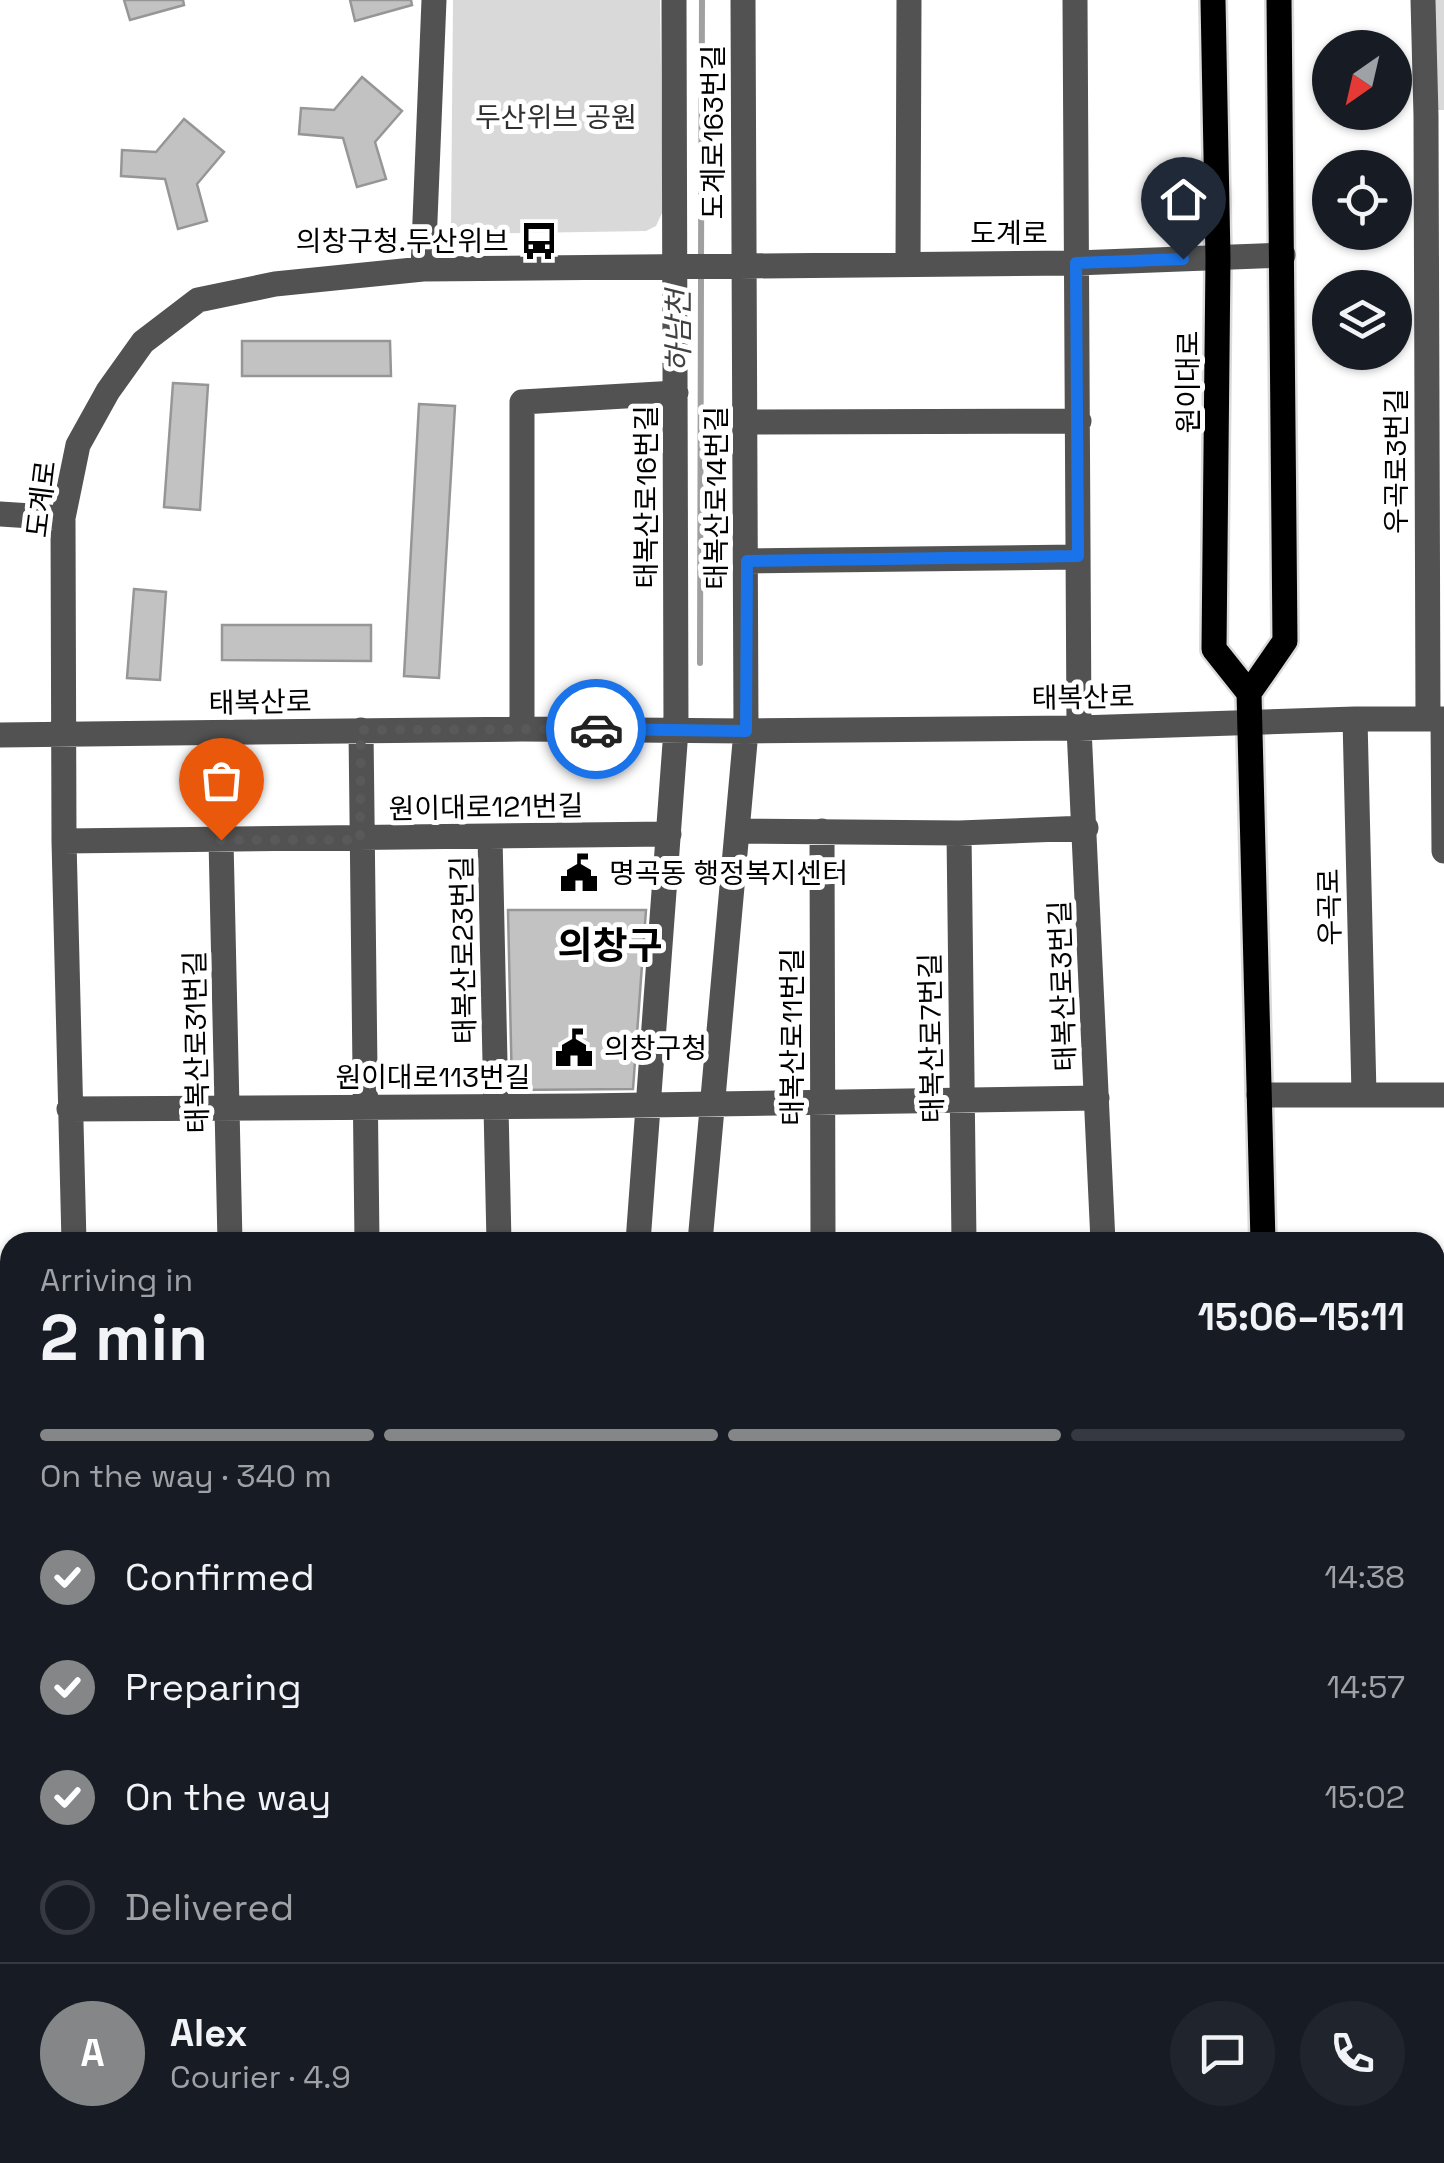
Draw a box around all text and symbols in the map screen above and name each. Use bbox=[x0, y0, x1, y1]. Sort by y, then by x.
north arrow bbox=[1312, 30, 1412, 130]
map controls bbox=[1312, 30, 1412, 370]
street label: 도계로163번길 bbox=[695, 45, 731, 219]
park label: 두산위브 공원 bbox=[475, 99, 637, 135]
button: locate bbox=[1312, 150, 1412, 250]
pin bbox=[1141, 157, 1226, 260]
icon: home bbox=[1156, 172, 1211, 227]
street label: 도계로 bbox=[970, 215, 1048, 251]
bus stop icon: 의창구청.두산위브 bbox=[518, 220, 560, 262]
place label: 의창구청.두산위브 bbox=[296, 223, 509, 259]
button: layers bbox=[1312, 270, 1412, 370]
water label: 하남천 bbox=[659, 286, 698, 372]
street label: 원이대로 bbox=[1170, 330, 1206, 434]
street label: 우곡로3번길 bbox=[1378, 388, 1414, 534]
street label: 태복산로16번길 bbox=[628, 405, 664, 589]
street label: 태복산로14번길 bbox=[698, 406, 734, 590]
street label: 도계로 bbox=[18, 458, 64, 540]
street label: 태복산로 bbox=[1031, 678, 1135, 716]
courier bbox=[546, 679, 646, 779]
street label: 태복산로 bbox=[208, 683, 312, 721]
icon: car bbox=[569, 702, 624, 757]
pin bbox=[179, 738, 264, 841]
icon: bag bbox=[194, 753, 249, 808]
street label: 원이대로121번길 bbox=[388, 787, 584, 827]
public building icon: 명곡동 행정복지센터 bbox=[558, 852, 600, 894]
place label: 명곡동 행정복지센터 bbox=[609, 855, 848, 891]
street label: 태복산로23번길 bbox=[443, 856, 483, 1044]
street label: 우곡로 bbox=[1310, 868, 1348, 946]
street label: 태복산로3번길 bbox=[1041, 900, 1083, 1072]
district label: 의창구 bbox=[558, 922, 662, 970]
street label: 태복산로11번길 bbox=[774, 948, 810, 1126]
street label: 태복산로31번길 bbox=[176, 950, 216, 1134]
street label: 태복산로7번길 bbox=[912, 953, 950, 1123]
public building icon: 의창구청 bbox=[553, 1027, 595, 1069]
place label: 의창구청 bbox=[604, 1030, 707, 1066]
street label: 원이대로113번길 bbox=[336, 1059, 530, 1095]
text: Arriving in bbox=[40, 1260, 193, 1300]
text: 15:06–15:11 bbox=[1198, 1293, 1405, 1341]
text: 2 min bbox=[40, 1296, 208, 1379]
text: On the way · 340 m bbox=[40, 1456, 332, 1496]
icon: check bbox=[40, 1550, 95, 1605]
text: Confirmed bbox=[125, 1553, 315, 1601]
text: 14:38 bbox=[1324, 1557, 1405, 1597]
icon: check bbox=[40, 1660, 95, 1715]
text: Preparing bbox=[125, 1663, 302, 1711]
text: 14:57 bbox=[1327, 1667, 1405, 1707]
icon: check bbox=[40, 1770, 95, 1825]
text: On the way bbox=[125, 1773, 331, 1821]
text: 15:02 bbox=[1325, 1777, 1405, 1817]
text: Delivered bbox=[125, 1883, 294, 1931]
button: chat bbox=[1170, 2001, 1275, 2106]
button: phone bbox=[1300, 2001, 1405, 2106]
text: Alex bbox=[170, 2009, 247, 2057]
text: A bbox=[80, 2029, 105, 2077]
text: Courier · 4.9 bbox=[170, 2057, 351, 2097]

